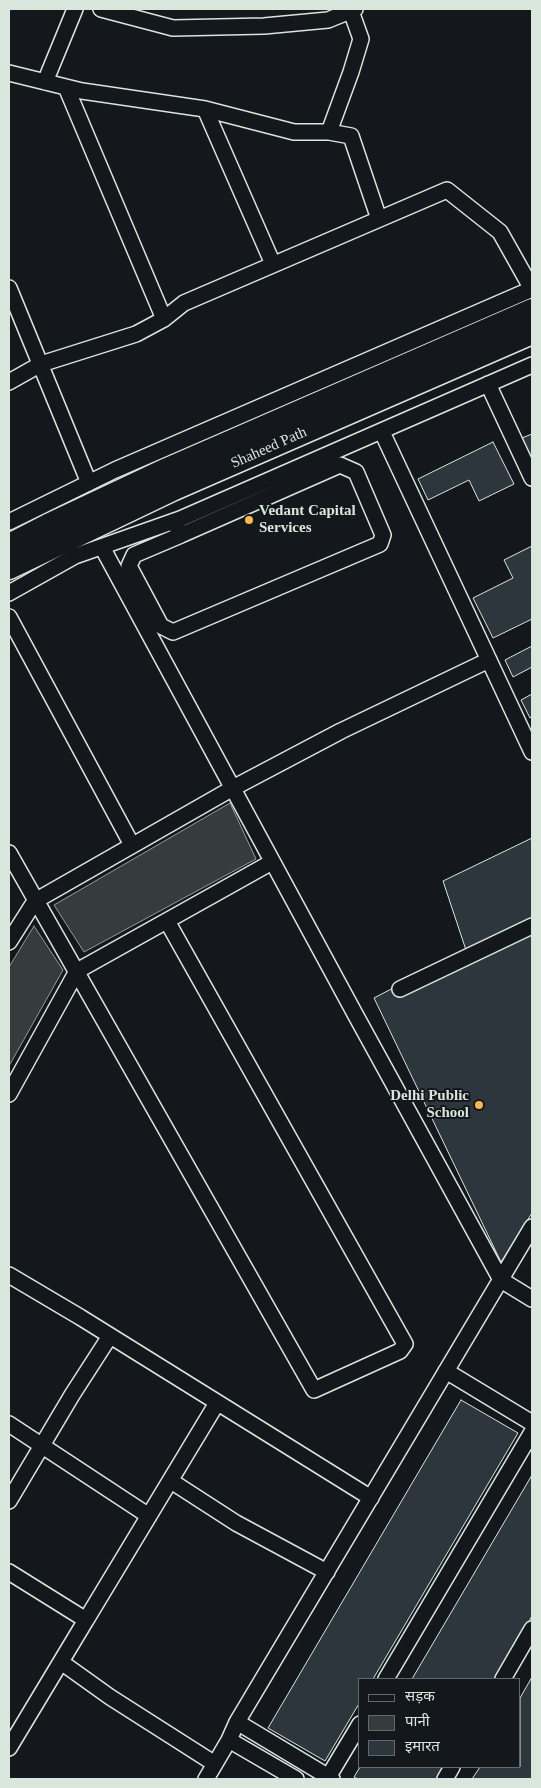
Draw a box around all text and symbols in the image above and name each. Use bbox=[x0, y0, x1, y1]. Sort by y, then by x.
street label: Shaheed Path bbox=[221, 420, 317, 476]
place label: Vedant Capital Services bbox=[259, 502, 368, 537]
marker: Vedant Capital Services bbox=[243, 514, 255, 526]
place label: Delhi Public School bbox=[381, 1087, 469, 1122]
marker: Delhi Public School bbox=[473, 1099, 485, 1111]
legend bbox=[358, 1678, 521, 1768]
text: सड़क bbox=[405, 1688, 435, 1707]
text: पानी bbox=[405, 1713, 430, 1732]
text: इमारत bbox=[405, 1738, 440, 1757]

